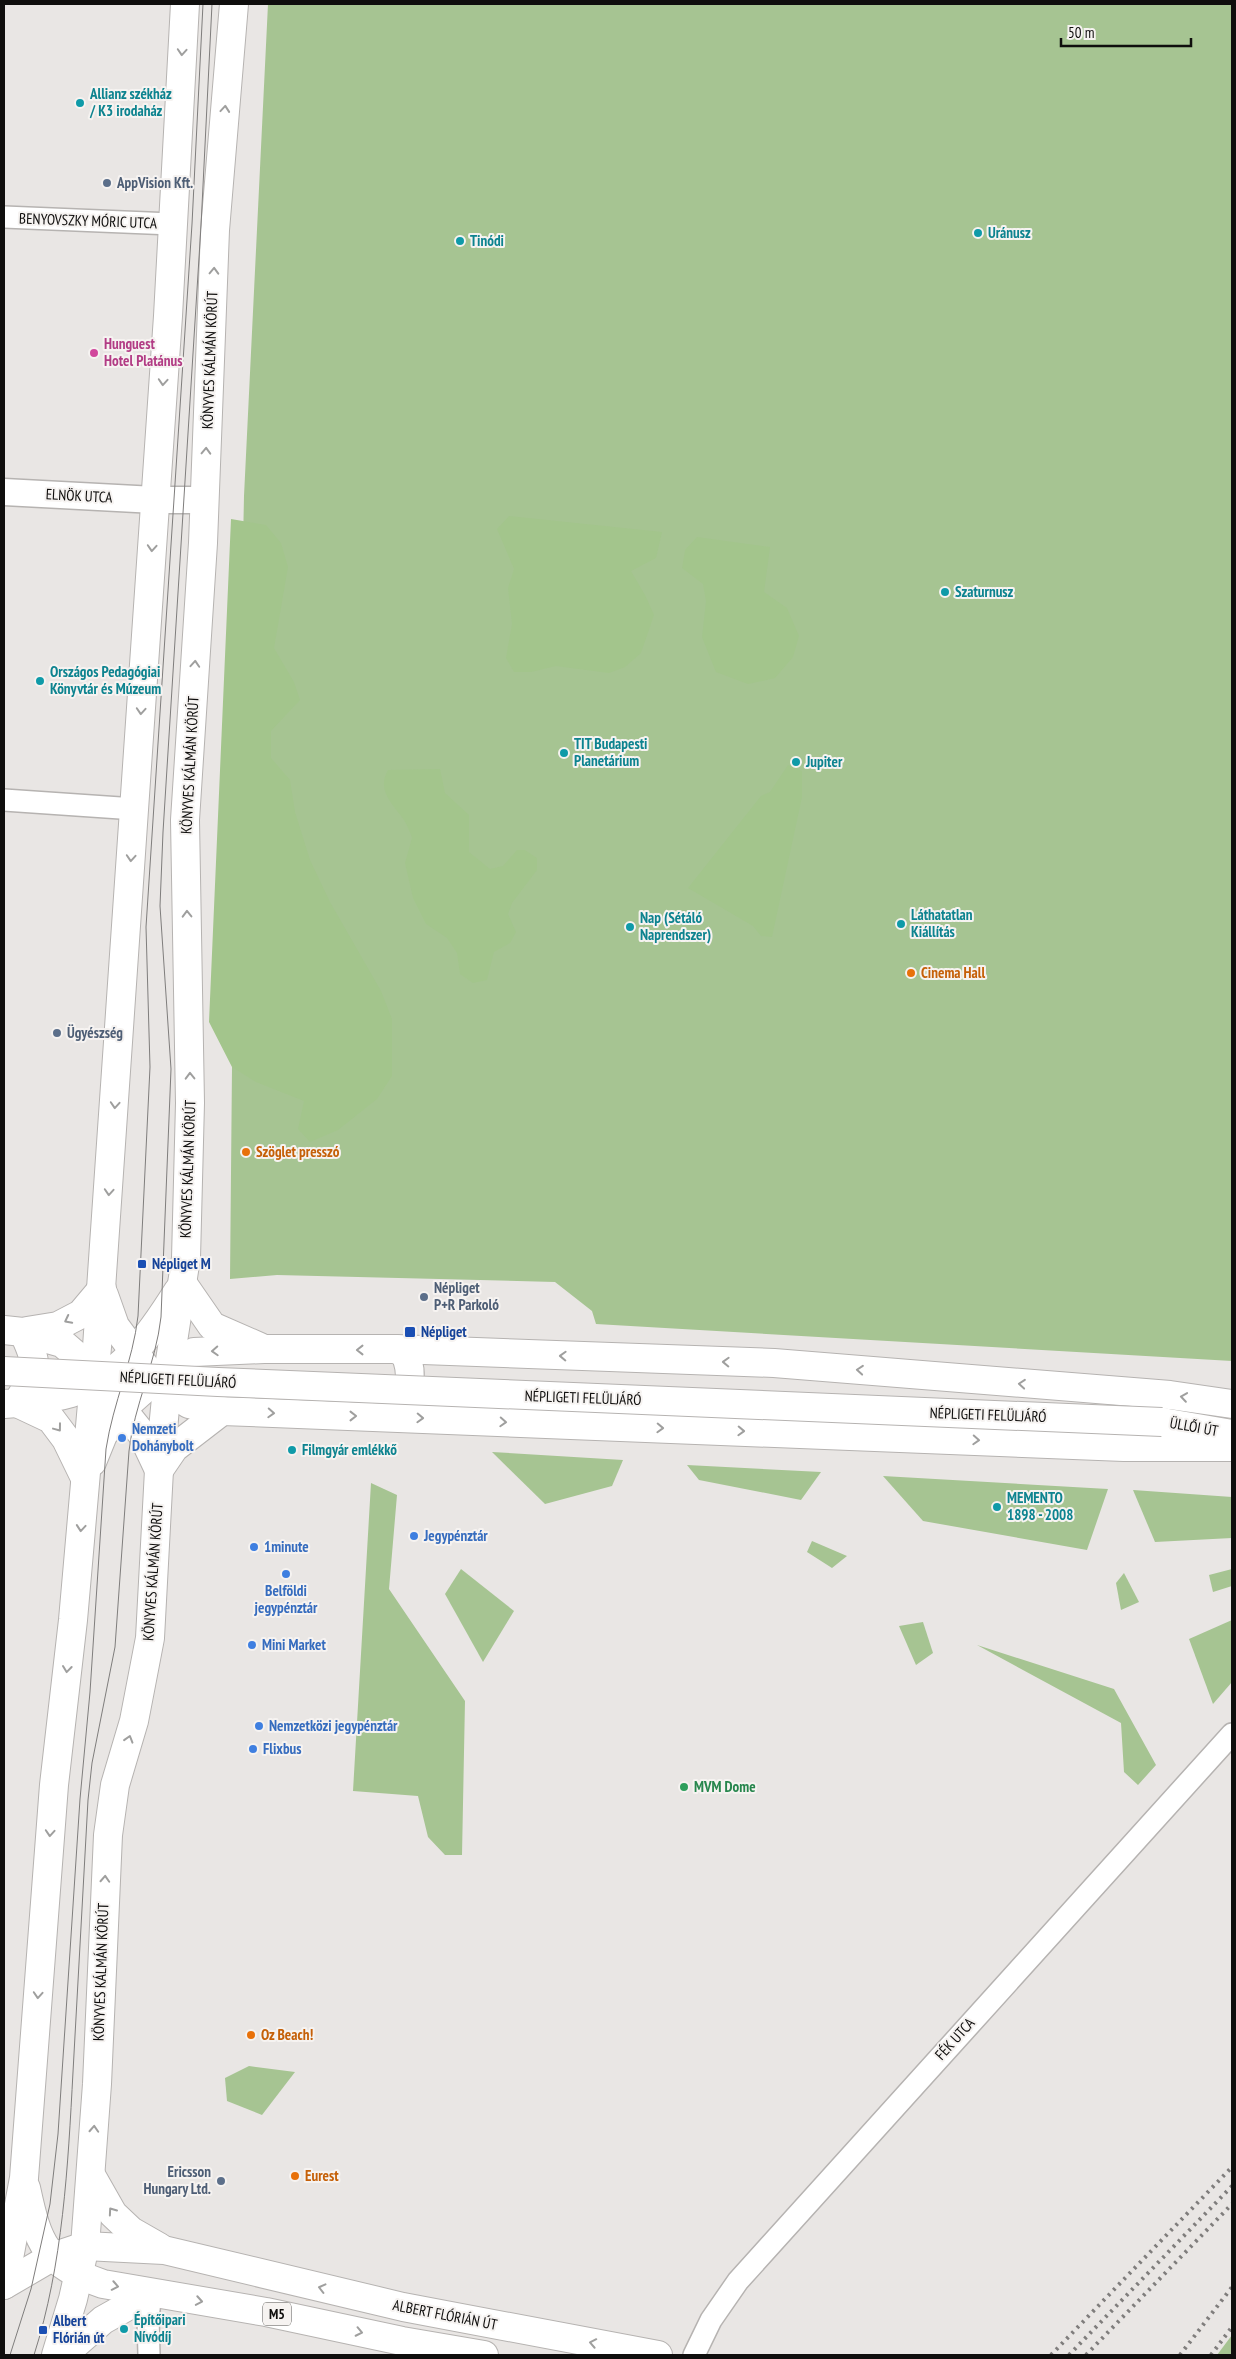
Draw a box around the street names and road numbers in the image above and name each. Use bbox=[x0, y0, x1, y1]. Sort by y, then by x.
street label: BENYOVSZKY MÓRIC UTCA bbox=[19, 209, 158, 232]
street label: KÖNYVES KÁLMÁN KÖRÚT bbox=[198, 290, 221, 429]
street label: ELNÖK UTCA bbox=[45, 484, 114, 507]
street label: KÖNYVES KÁLMÁN KÖRÚT bbox=[176, 695, 203, 835]
street label: KÖNYVES KÁLMÁN KÖRÚT bbox=[176, 1099, 199, 1238]
street label: NÉPLIGETI FELÜLJÁRÓ bbox=[119, 1367, 237, 1392]
street label: NÉPLIGETI FELÜLJÁRÓ bbox=[524, 1386, 642, 1409]
street label: NÉPLIGETI FELÜLJÁRÓ bbox=[929, 1403, 1047, 1426]
street label: ÜLLŐI ÚT bbox=[1168, 1413, 1220, 1440]
street label: KÖNYVES KÁLMÁN KÖRÚT bbox=[138, 1502, 167, 1642]
street label: KÖNYVES KÁLMÁN KÖRÚT bbox=[89, 1902, 112, 2041]
street label: FÉK UTCA bbox=[931, 2013, 979, 2064]
street label: ALBERT FLÓRIÁN ÚT bbox=[391, 2295, 499, 2334]
road number: M5 bbox=[263, 2302, 291, 2326]

